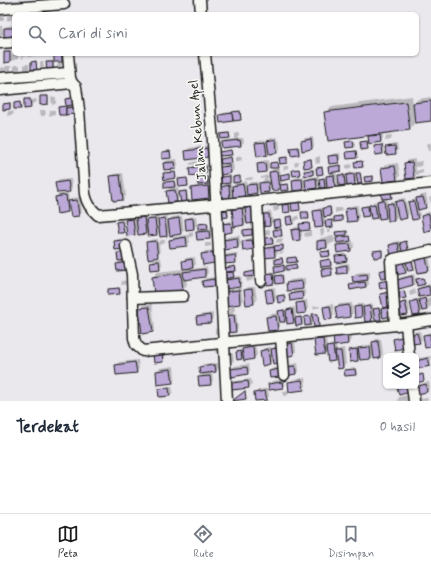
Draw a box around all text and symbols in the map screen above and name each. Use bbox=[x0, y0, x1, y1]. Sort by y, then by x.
search box bbox=[12, 12, 419, 56]
icon: search bbox=[26, 23, 48, 45]
text: Cari di sini bbox=[58, 24, 128, 44]
street label: Jalan Kebun Apel bbox=[185, 79, 212, 181]
map controls bbox=[383, 353, 419, 389]
button: layers bbox=[383, 353, 419, 389]
text: Terdekat bbox=[16, 416, 79, 438]
text: 0 hasil bbox=[380, 419, 415, 436]
tab: Peta bbox=[57, 523, 79, 561]
tab: Rute bbox=[192, 523, 214, 561]
tab: Disimpan bbox=[328, 523, 374, 561]

